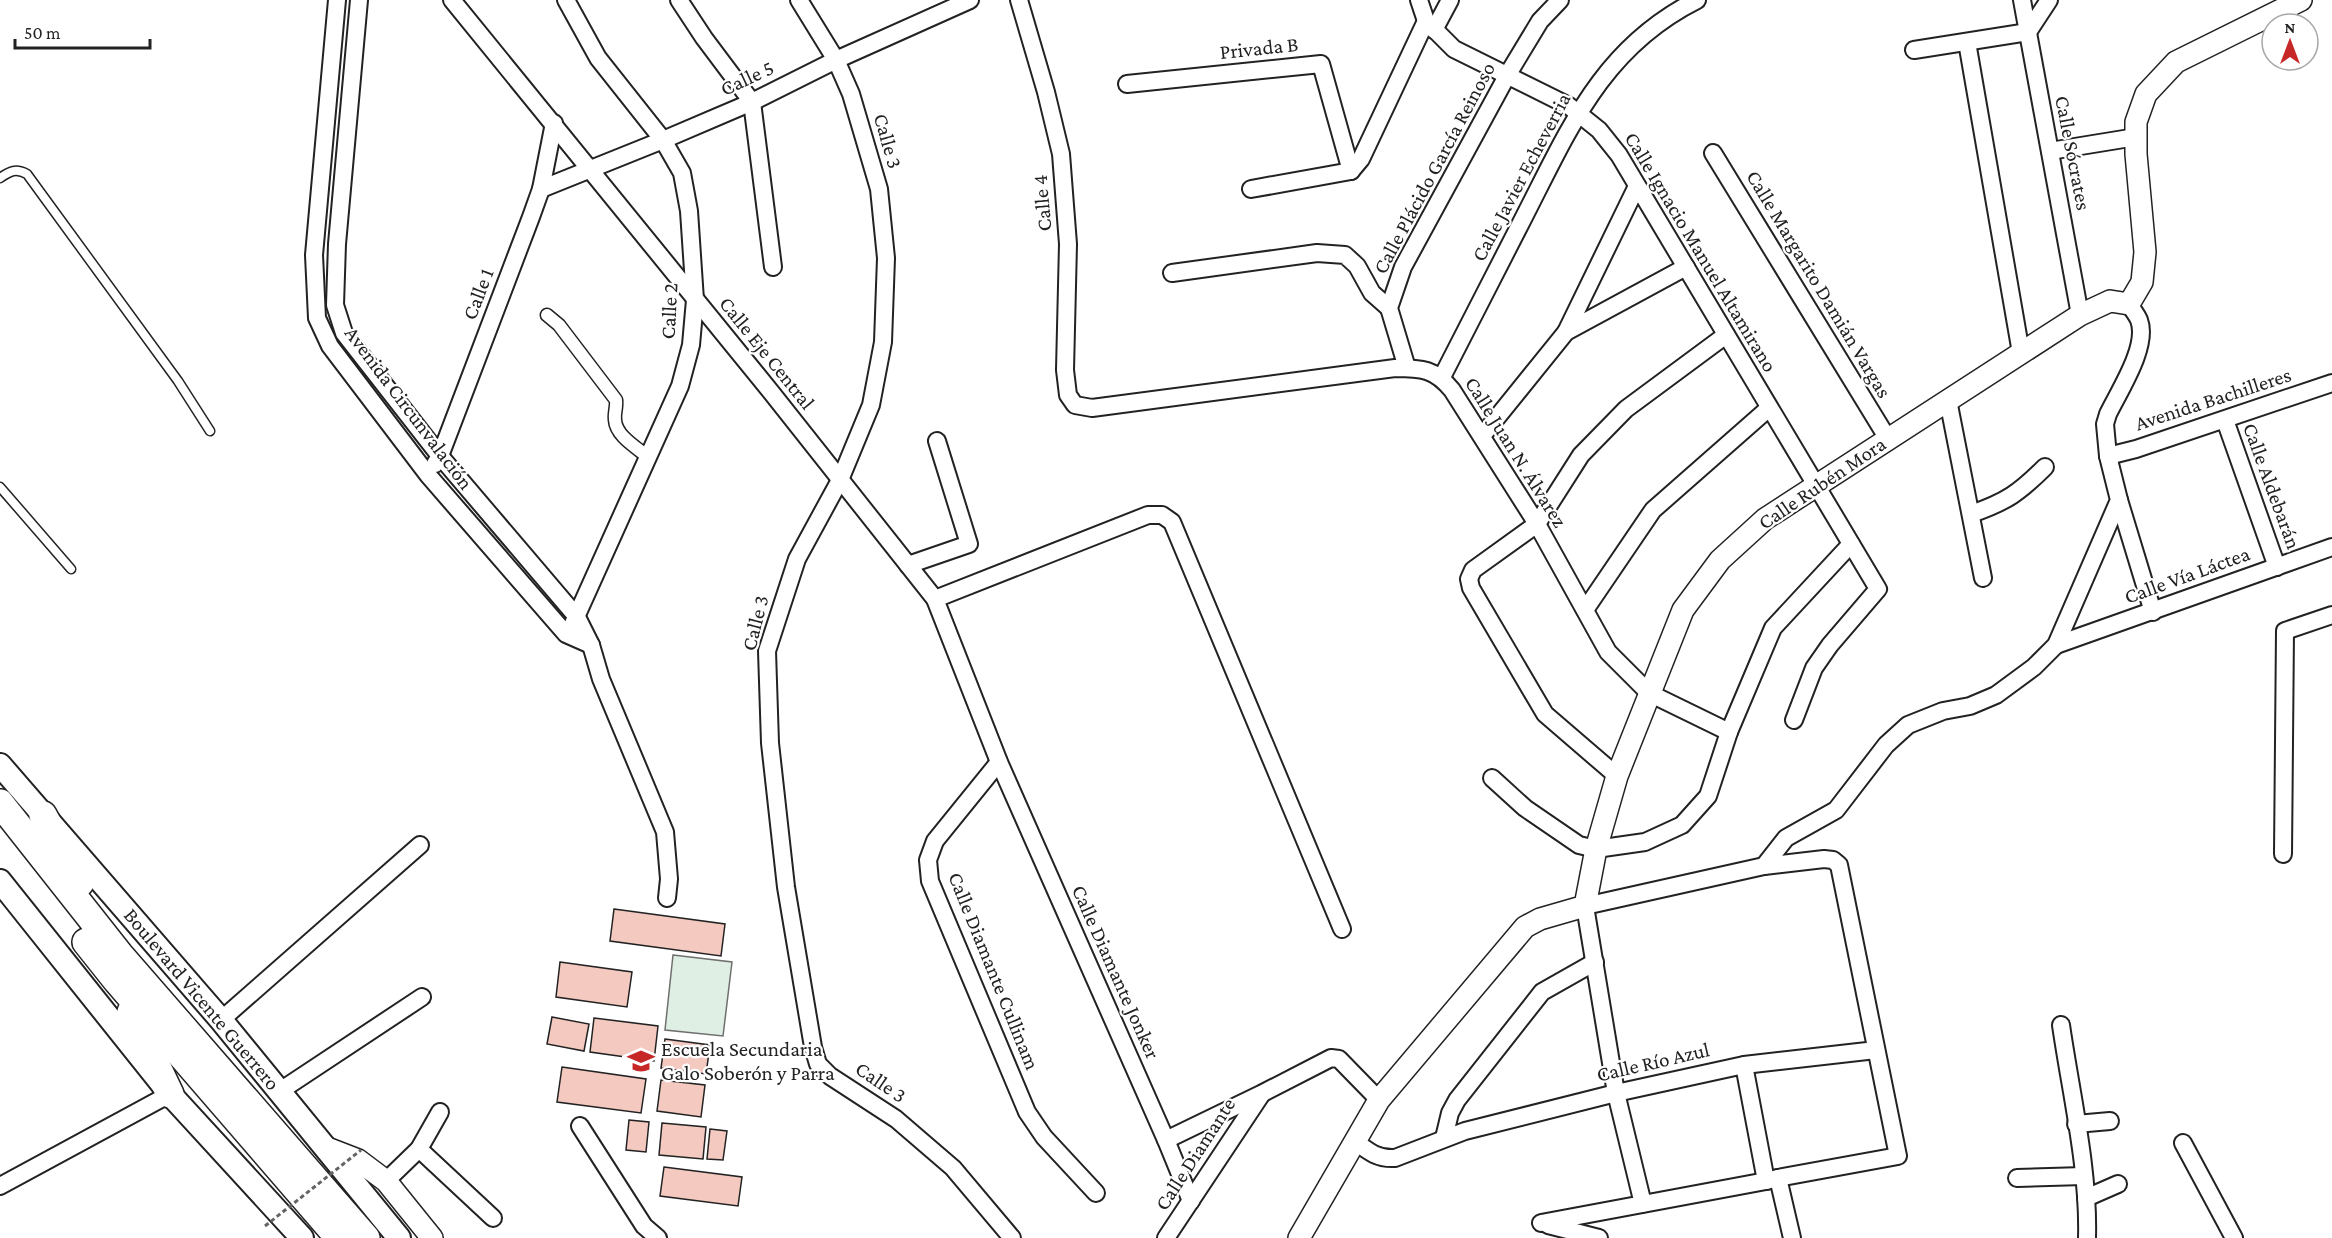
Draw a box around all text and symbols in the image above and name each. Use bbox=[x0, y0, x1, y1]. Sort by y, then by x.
scale bar bbox=[15, 12, 150, 50]
north arrow bbox=[2260, 12, 2320, 72]
text: N bbox=[2285, 19, 2296, 36]
text: 50 m bbox=[24, 23, 61, 43]
street label: Privada B bbox=[1218, 32, 1300, 64]
street label: Calle 5 bbox=[717, 55, 777, 101]
street label: Calle Plácido García Reinoso bbox=[1368, 58, 1500, 278]
street label: Calle Javier Echeverria bbox=[1466, 88, 1576, 265]
street label: Calle Sócrates bbox=[2050, 94, 2096, 212]
street label: Calle 3 bbox=[869, 111, 907, 171]
street label: Calle Ignacio Manuel Altamirano bbox=[1620, 128, 1782, 376]
street label: Calle Margarito Damián Vargas bbox=[1741, 166, 1897, 402]
street label: Calle 4 bbox=[1028, 174, 1056, 232]
street label: Calle 1 bbox=[457, 265, 499, 323]
street label: Calle 2 bbox=[656, 282, 682, 340]
street label: Calle Eje Central bbox=[714, 292, 820, 414]
street label: Avenida Circunvalación bbox=[340, 322, 478, 494]
street label: Avenida Bachilleres bbox=[2132, 362, 2294, 436]
street label: Calle Juan N. Álvarez bbox=[1460, 372, 1572, 532]
street label: Calle Aldebarán bbox=[2238, 420, 2306, 552]
street label: Calle Rubén Mora bbox=[1754, 431, 1891, 534]
street label: Calle Vía Láctea bbox=[2121, 541, 2253, 609]
street label: Calle 3 bbox=[737, 593, 773, 653]
street label: Calle Diamante Cullinam bbox=[943, 869, 1045, 1073]
street label: Calle Diamante Jonker bbox=[1067, 881, 1165, 1063]
street label: Boulevard Vicente Guerrero bbox=[119, 903, 285, 1095]
place label: Escuela Secundaria Galo Soberón y Parra bbox=[661, 1037, 835, 1085]
street label: Calle Río Azul bbox=[1594, 1037, 1712, 1087]
school or university icon: Escuela Secundaria Galo Soberón y Parra bbox=[626, 1046, 656, 1076]
street label: Calle 3 bbox=[851, 1056, 911, 1108]
street label: Calle Diamante bbox=[1150, 1093, 1240, 1215]

